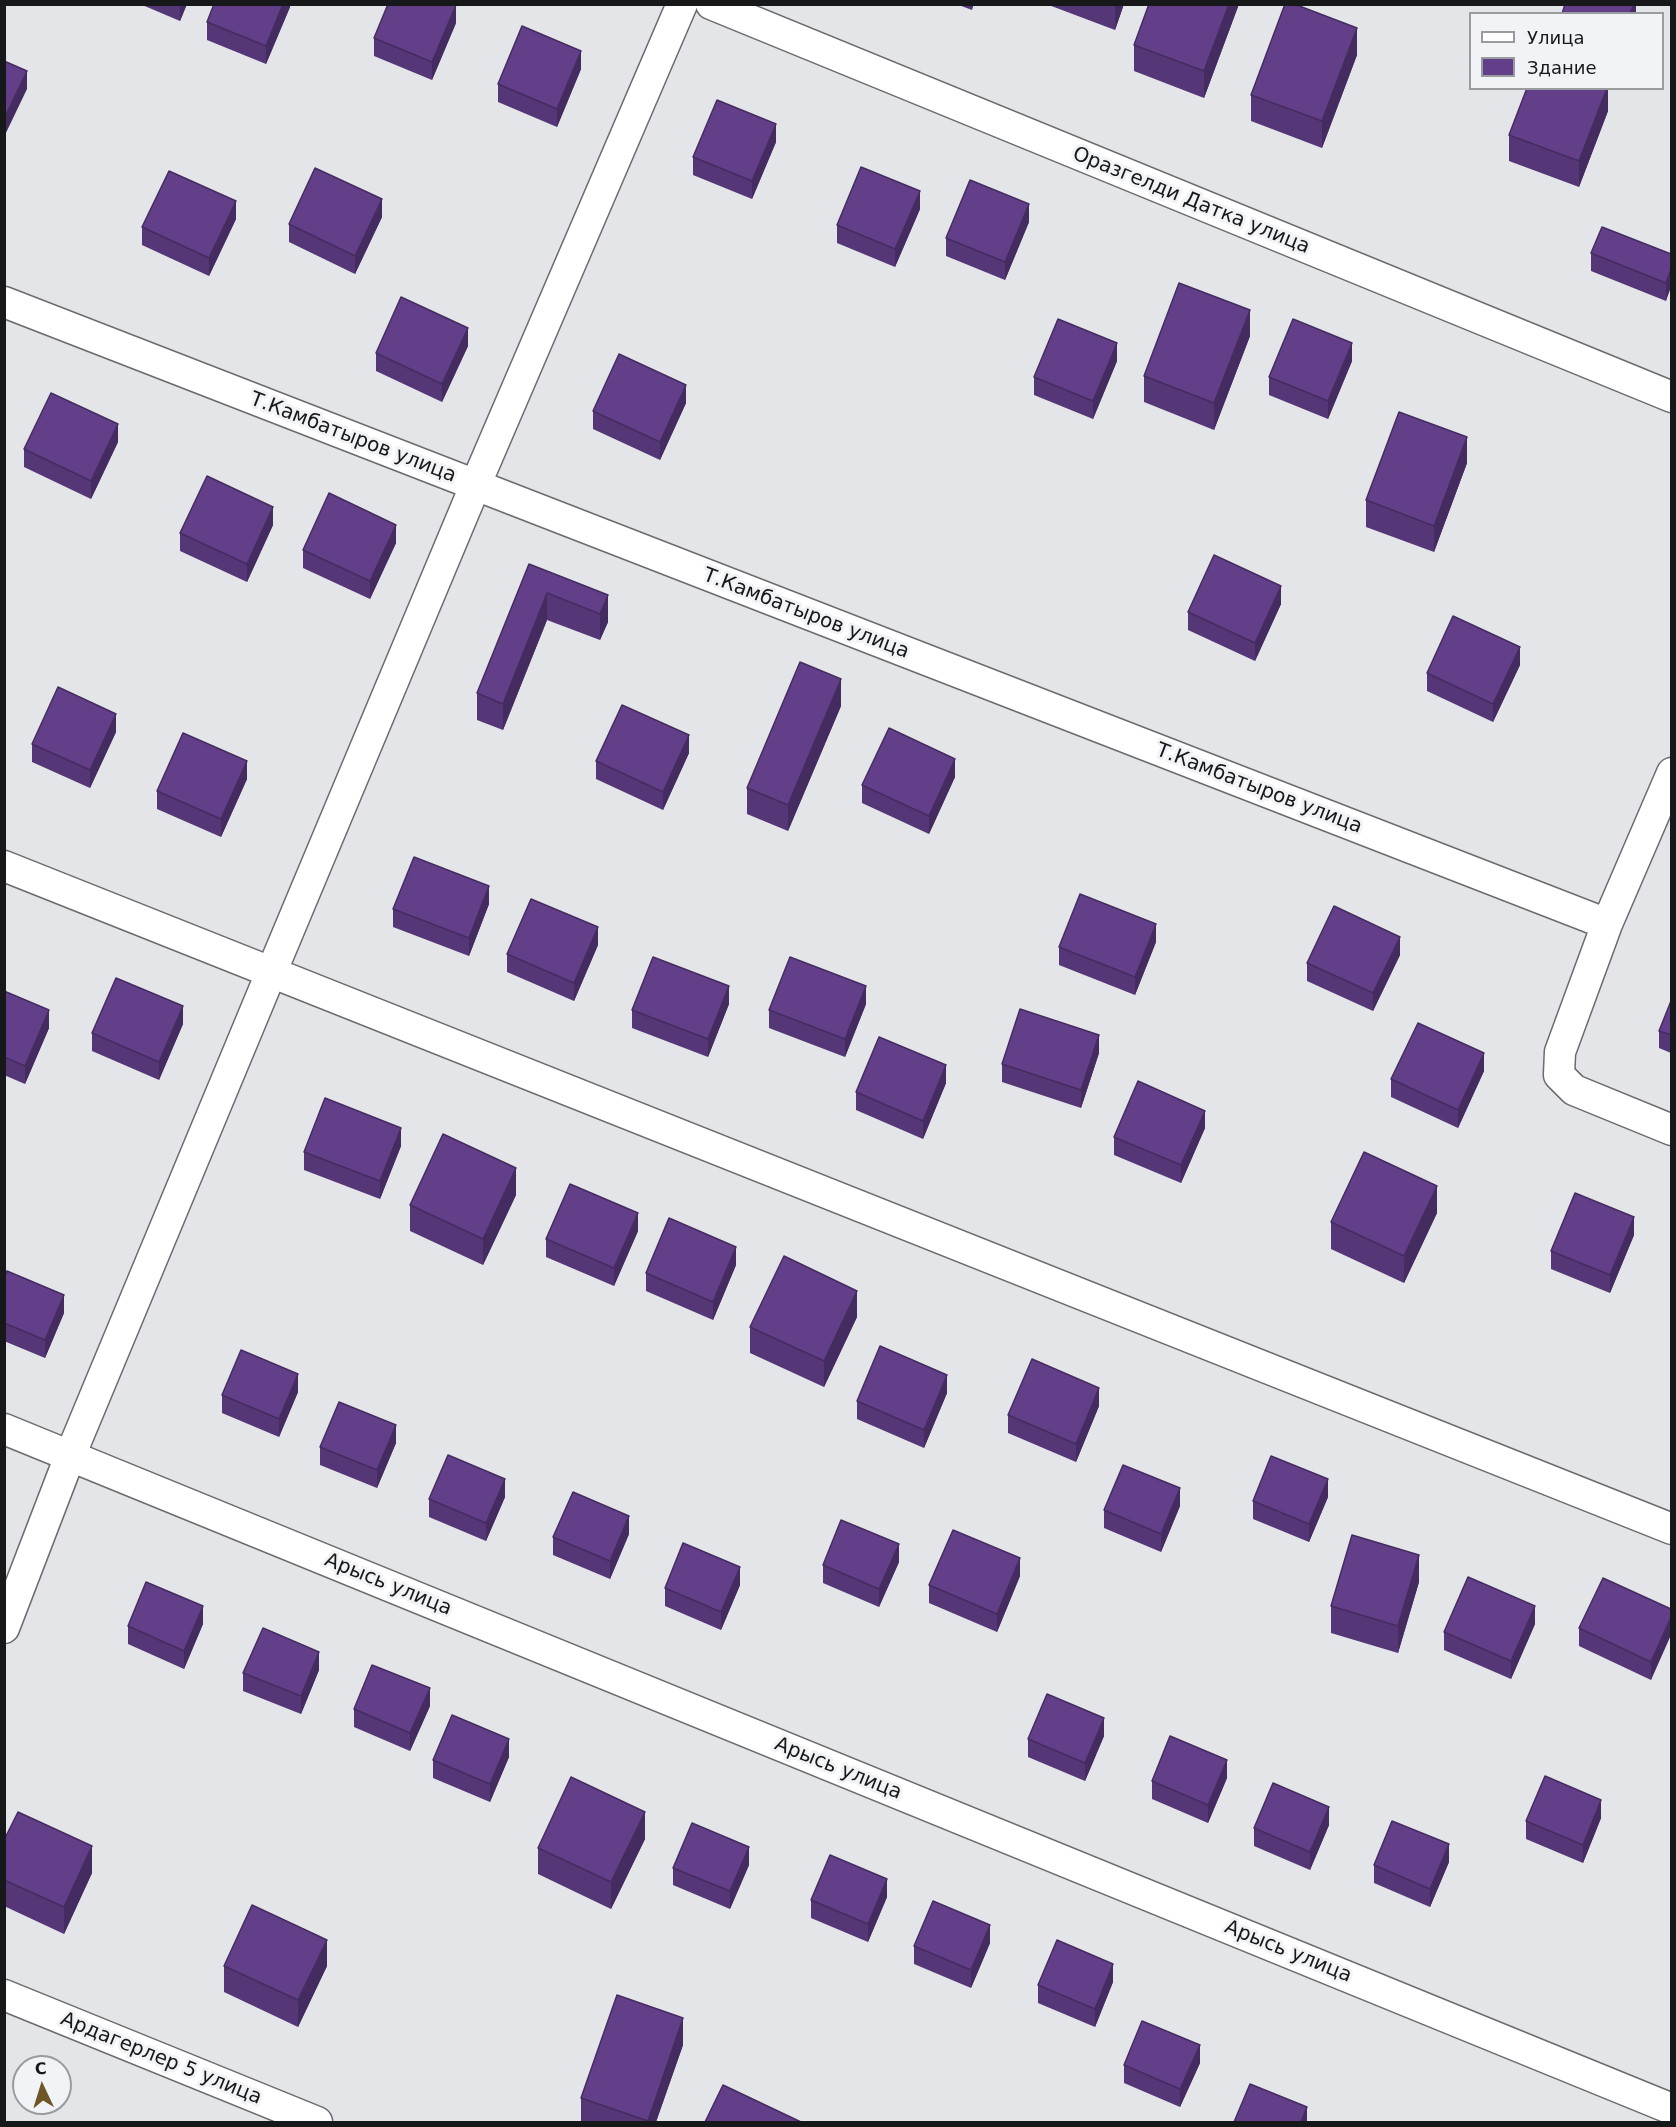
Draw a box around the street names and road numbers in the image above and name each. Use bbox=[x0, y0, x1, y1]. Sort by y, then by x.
street label: Оразгелди Датка улица bbox=[1069, 142, 1313, 260]
street label: Т.Камбатыров улица bbox=[247, 388, 459, 488]
street label: Т.Камбатыров улица bbox=[700, 564, 912, 664]
street label: Т.Камбатыров улица bbox=[1153, 739, 1365, 839]
street label: Арысь улица bbox=[321, 1549, 455, 1621]
street label: Арысь улица bbox=[771, 1733, 905, 1805]
street label: Арысь улица bbox=[1221, 1916, 1355, 1988]
street label: Ардагерлер 5 улица bbox=[57, 2008, 265, 2110]

